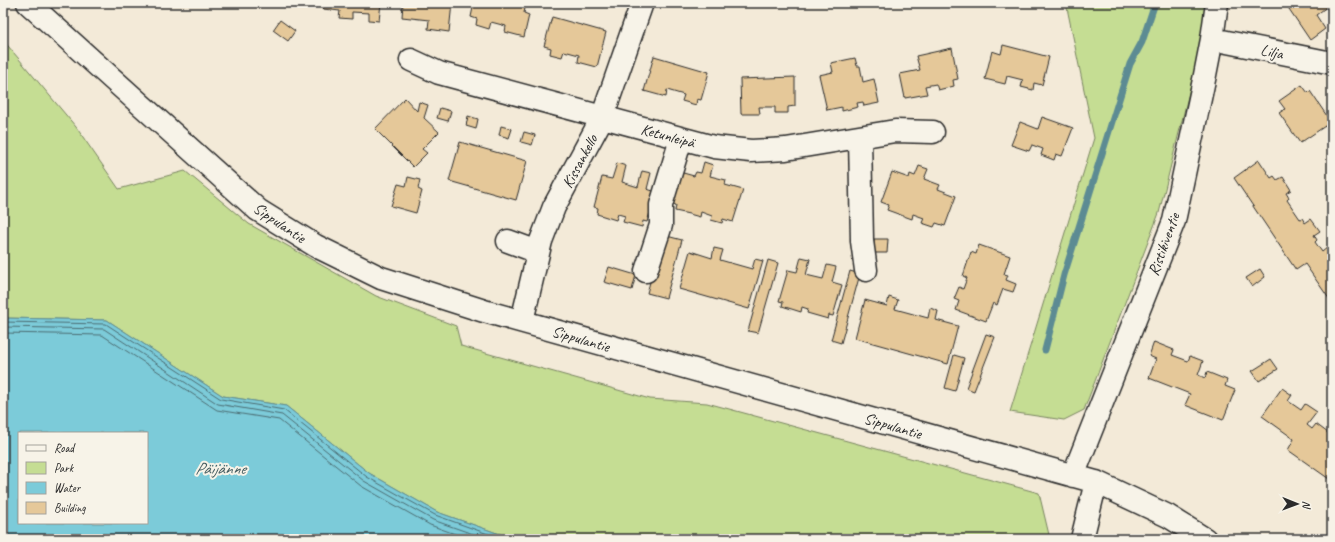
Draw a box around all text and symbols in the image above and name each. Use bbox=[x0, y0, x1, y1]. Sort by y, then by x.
street label: Lilja bbox=[1259, 40, 1286, 64]
street label: Ketunleipä bbox=[639, 119, 698, 153]
street label: Kissankello bbox=[557, 130, 603, 192]
street label: Sippulantie bbox=[249, 198, 311, 249]
street label: Ristikiventie bbox=[1143, 209, 1185, 278]
street label: Sippulantie bbox=[550, 321, 614, 357]
street label: Sippulantie bbox=[862, 408, 926, 444]
legend bbox=[18, 432, 148, 524]
text: Road bbox=[54, 440, 76, 456]
water label: Päijänne bbox=[195, 458, 248, 479]
text: Park bbox=[54, 460, 75, 476]
text: Water bbox=[54, 480, 82, 496]
north arrow bbox=[1277, 484, 1317, 524]
text: Building bbox=[54, 500, 86, 516]
text: N bbox=[1300, 501, 1314, 510]

